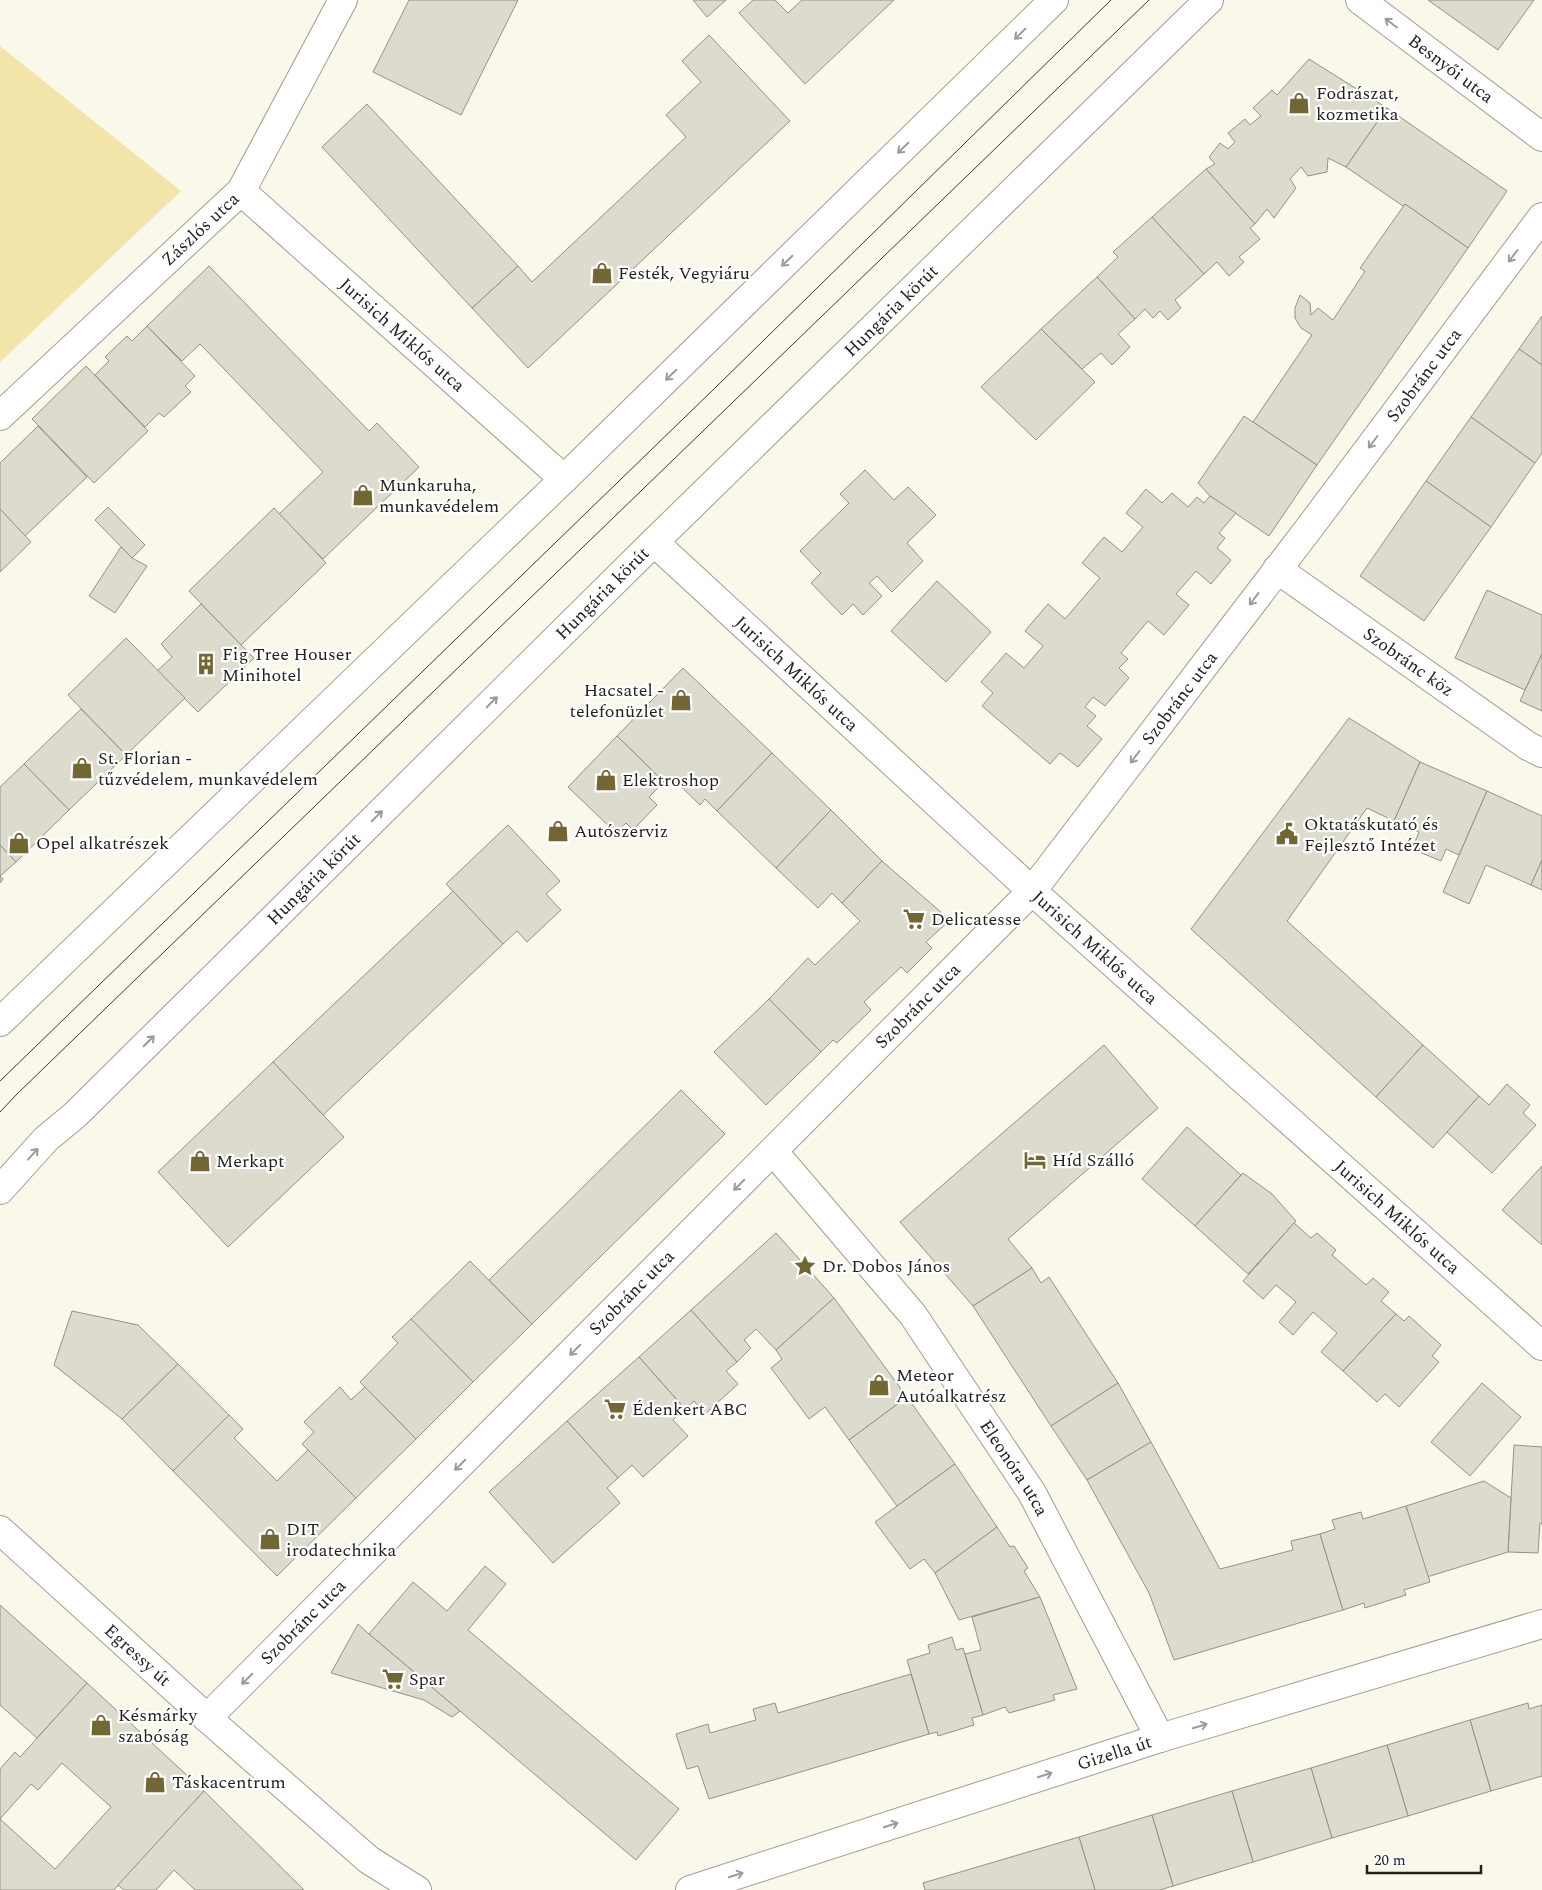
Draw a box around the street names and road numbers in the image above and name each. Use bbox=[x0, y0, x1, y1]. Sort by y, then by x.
street label: Besnyői utca bbox=[1402, 28, 1500, 110]
street label: Zászlós utca bbox=[156, 186, 246, 273]
street label: Hungária körút bbox=[838, 259, 945, 364]
street label: Jurisich Miklós utca bbox=[333, 272, 471, 399]
street label: Szobránc utca bbox=[1380, 322, 1469, 428]
street label: Hungária körút bbox=[549, 541, 656, 646]
street label: Jurisich Miklós utca bbox=[728, 610, 865, 739]
street label: Szobránc köz bbox=[1357, 621, 1459, 704]
street label: Szobránc utca bbox=[1135, 646, 1225, 751]
street label: Hungária körút bbox=[261, 826, 367, 932]
street label: Jurisich Miklós utca bbox=[1026, 884, 1164, 1011]
street label: Szobránc utca bbox=[869, 957, 967, 1055]
street label: Jurisich Miklós utca bbox=[1328, 1154, 1466, 1281]
street label: Szobránc utca bbox=[583, 1244, 681, 1342]
street label: Eleonóra utca bbox=[973, 1414, 1055, 1521]
street label: Szobránc utca bbox=[254, 1573, 353, 1671]
street label: Egressy út bbox=[98, 1618, 177, 1693]
street label: Gizella út bbox=[1074, 1729, 1155, 1778]

